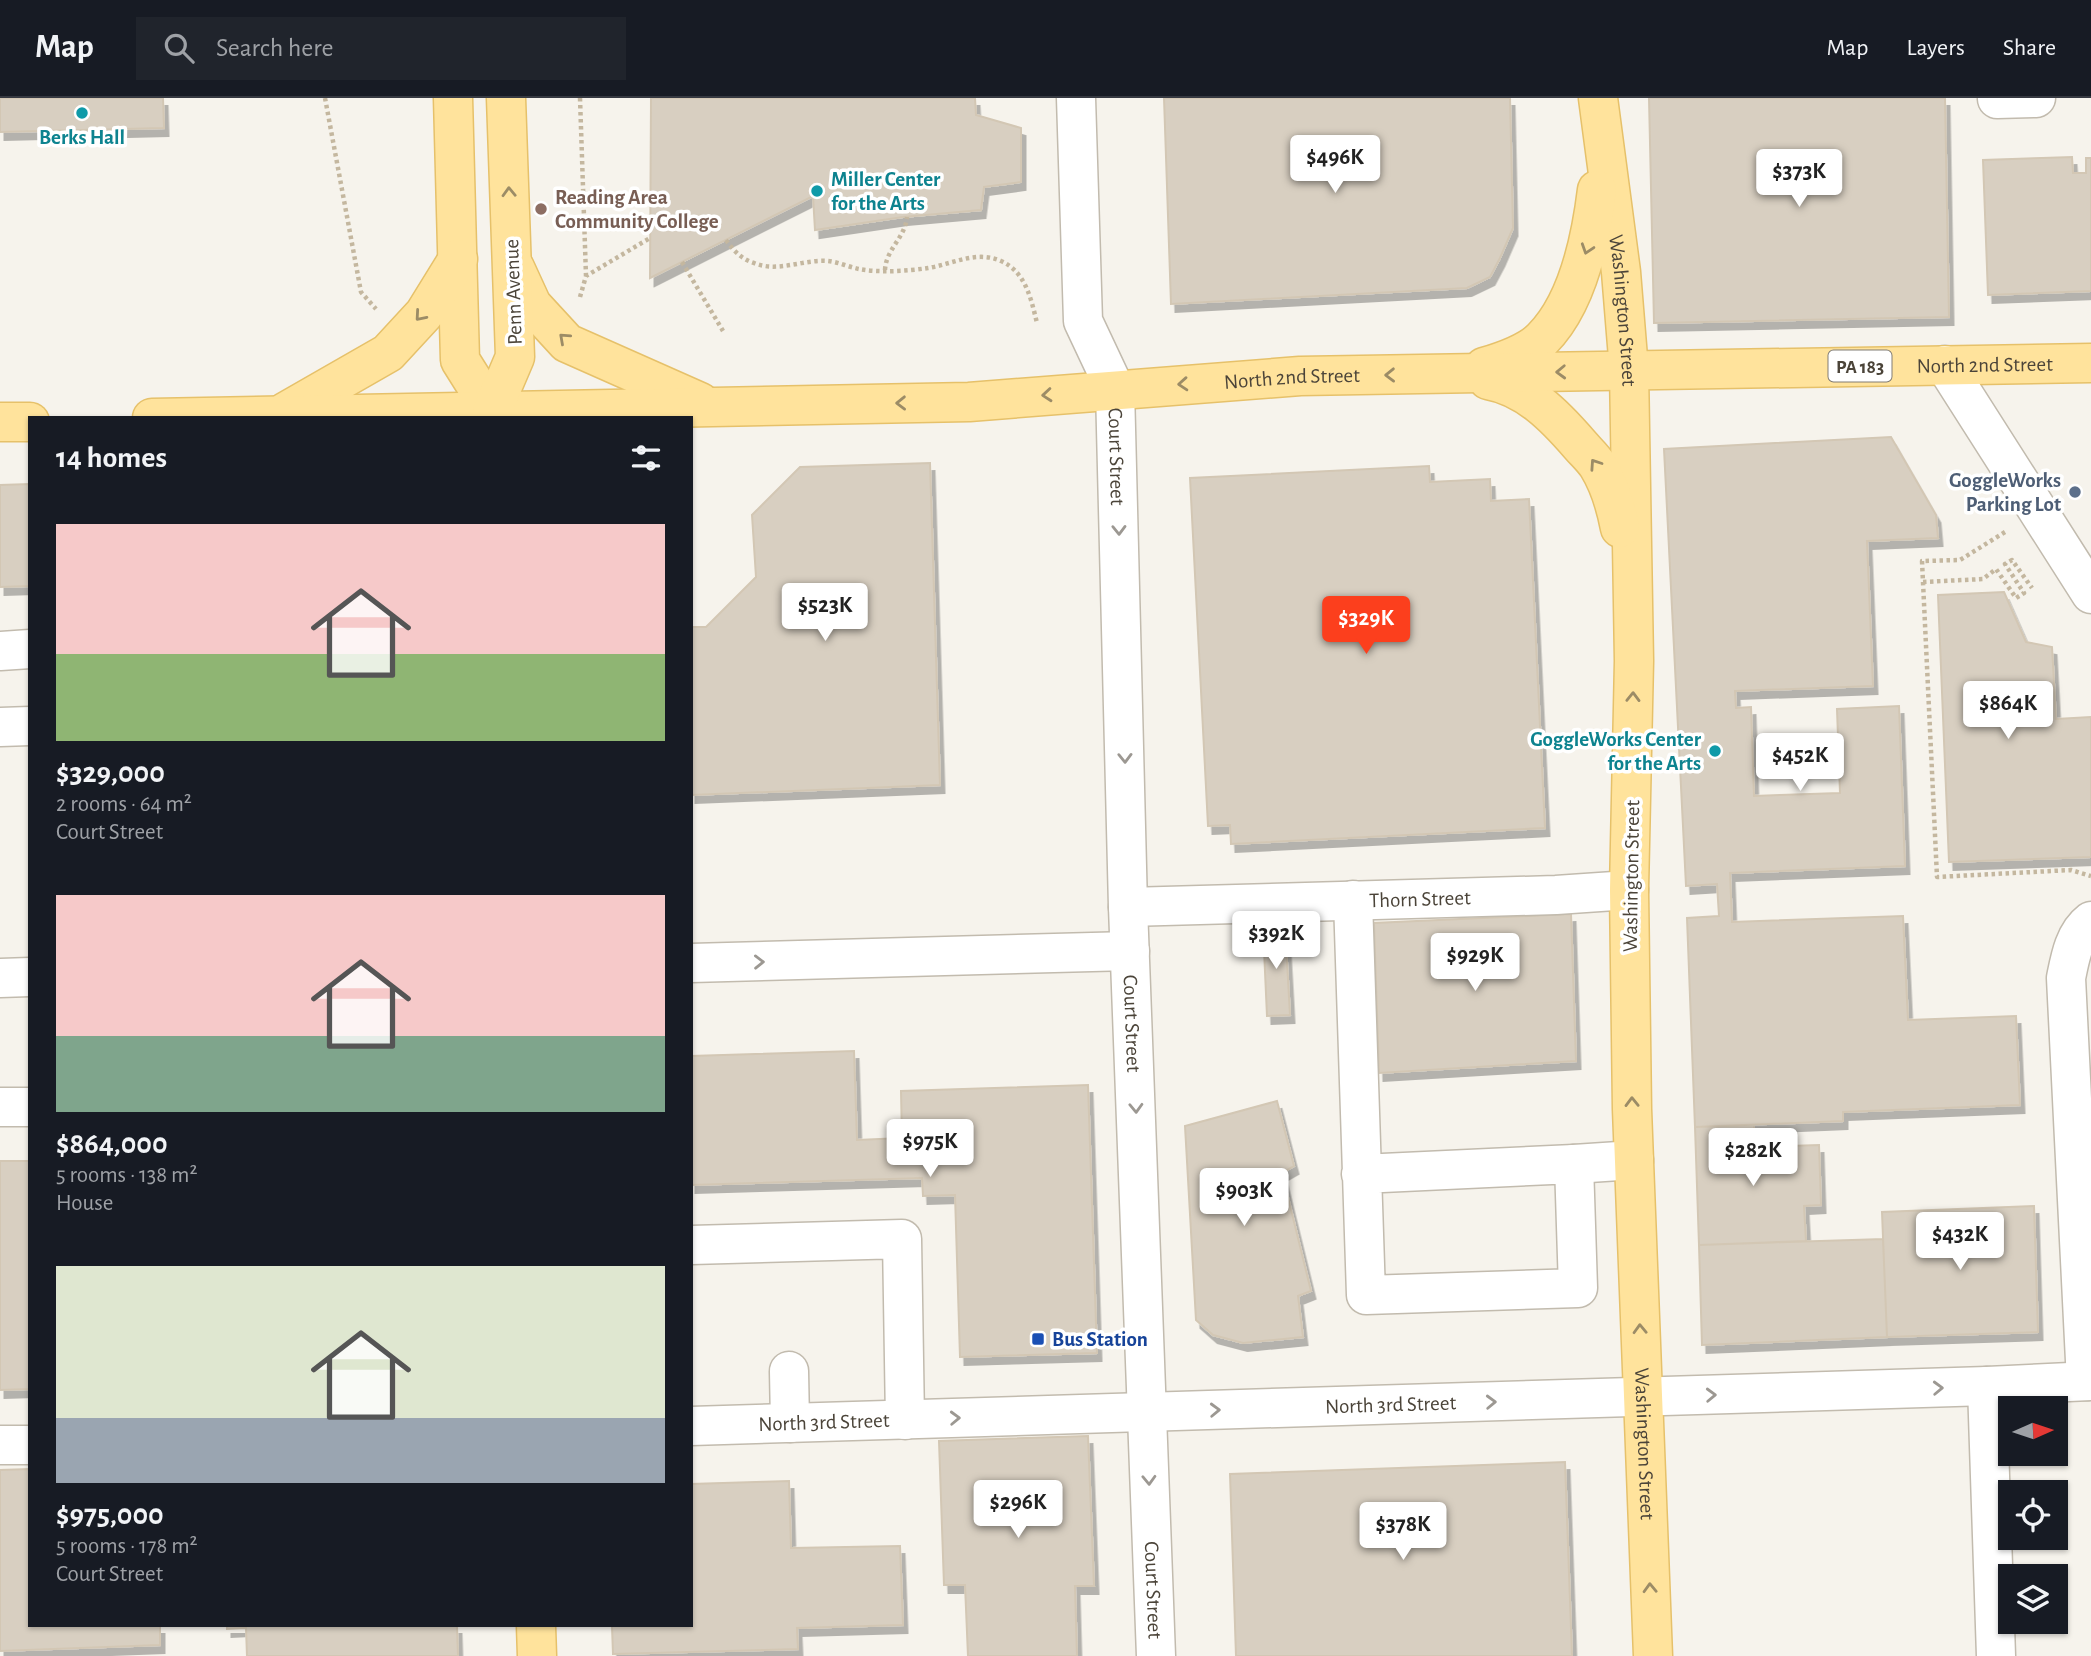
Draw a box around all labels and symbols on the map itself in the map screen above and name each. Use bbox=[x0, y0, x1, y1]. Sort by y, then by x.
marker: Berks Hall bbox=[74, 105, 90, 121]
place label: Berks Hall bbox=[39, 127, 125, 148]
pin: $496K bbox=[1286, 136, 1384, 195]
pin: $373K bbox=[1750, 150, 1848, 209]
place label: Miller Center for the Arts bbox=[831, 169, 941, 214]
marker: Miller Center for the Arts bbox=[809, 183, 825, 199]
one-way arrow bbox=[502, 186, 517, 197]
place label: Reading Area Community College bbox=[555, 187, 719, 232]
marker: Reading Area Community College bbox=[533, 201, 549, 217]
street label: Washington Street bbox=[1605, 233, 1639, 387]
street label: Penn Avenue bbox=[501, 239, 526, 345]
one-way arrow bbox=[1581, 242, 1595, 254]
one-way arrow bbox=[416, 308, 428, 321]
one-way arrow bbox=[559, 334, 572, 346]
road number: PA 183 bbox=[1828, 350, 1892, 382]
street label: North 2nd Street bbox=[1916, 354, 2053, 377]
one-way arrow bbox=[1555, 364, 1566, 379]
street label: North 2nd Street bbox=[1223, 365, 1360, 393]
one-way arrow bbox=[1384, 367, 1395, 383]
one-way arrow bbox=[1177, 376, 1188, 391]
one-way arrow bbox=[1041, 387, 1052, 402]
one-way arrow bbox=[895, 395, 905, 411]
street label: Court Street bbox=[1104, 408, 1128, 506]
one-way arrow bbox=[1591, 459, 1603, 472]
place label: GoggleWorks Parking Lot bbox=[1949, 470, 2061, 515]
marker: GoggleWorks Parking Lot bbox=[2067, 484, 2083, 500]
one-way arrow bbox=[1112, 525, 1127, 536]
pin: $523K bbox=[776, 584, 874, 643]
pin: $329K bbox=[1317, 596, 1415, 656]
pin: $864K bbox=[1959, 682, 2057, 741]
one-way arrow bbox=[1626, 691, 1641, 702]
place label: GoggleWorks Center for the Arts bbox=[1530, 729, 1702, 774]
pin: $452K bbox=[1751, 734, 1849, 793]
marker: GoggleWorks Center for the Arts bbox=[1707, 743, 1723, 759]
one-way arrow bbox=[1117, 753, 1132, 764]
street label: Washington Street bbox=[1620, 799, 1643, 952]
street label: Thorn Street bbox=[1369, 887, 1471, 911]
pin: $392K bbox=[1227, 912, 1325, 971]
pin: $929K bbox=[1426, 934, 1524, 993]
one-way arrow bbox=[754, 954, 765, 969]
street label: Court Street bbox=[1120, 974, 1144, 1073]
one-way arrow bbox=[1624, 1096, 1639, 1107]
one-way arrow bbox=[1128, 1102, 1143, 1113]
pin: $975K bbox=[881, 1119, 979, 1179]
pin: $282K bbox=[1704, 1128, 1802, 1188]
pin: $903K bbox=[1195, 1168, 1293, 1228]
pin: $432K bbox=[1911, 1212, 2009, 1272]
one-way arrow bbox=[1633, 1323, 1648, 1334]
place label: Bus Station bbox=[1052, 1329, 1148, 1350]
marker: Bus Station bbox=[1030, 1331, 1046, 1347]
street label: Washington Street bbox=[1631, 1367, 1658, 1521]
one-way arrow bbox=[1934, 1380, 1944, 1396]
one-way arrow bbox=[1706, 1387, 1717, 1403]
street label: North 3rd Street bbox=[1325, 1392, 1457, 1417]
one-way arrow bbox=[1486, 1394, 1497, 1409]
north arrow bbox=[1998, 1396, 2068, 1466]
one-way arrow bbox=[1210, 1403, 1221, 1418]
street label: North 3rd Street bbox=[758, 1410, 890, 1435]
one-way arrow bbox=[950, 1411, 961, 1426]
one-way arrow bbox=[1142, 1475, 1157, 1486]
pin: $296K bbox=[969, 1480, 1067, 1540]
pin: $378K bbox=[1354, 1502, 1452, 1562]
street label: Court Street bbox=[1141, 1541, 1165, 1640]
one-way arrow bbox=[1643, 1582, 1658, 1593]

